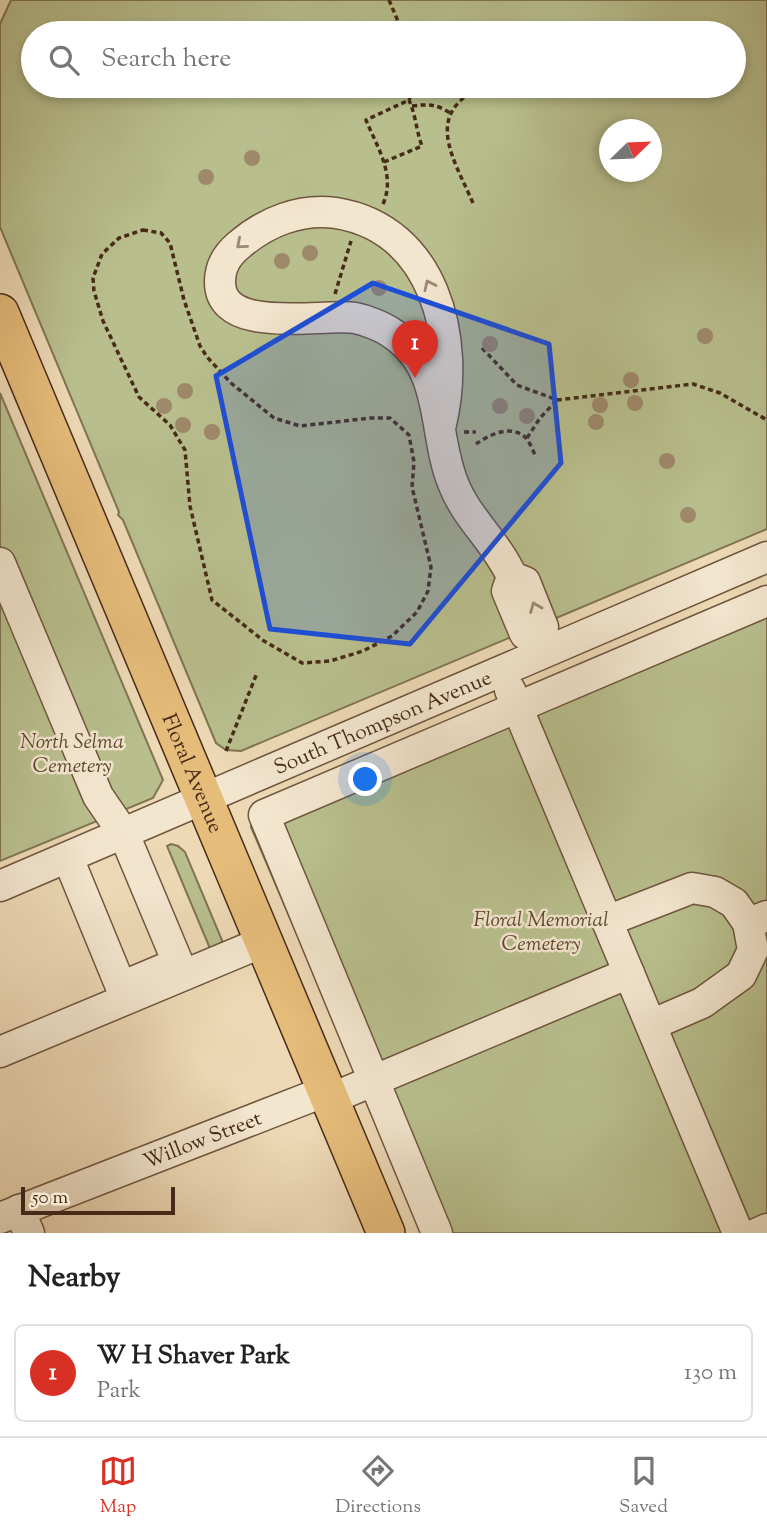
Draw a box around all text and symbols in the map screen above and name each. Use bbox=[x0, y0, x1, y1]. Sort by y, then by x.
search box bbox=[21, 21, 746, 98]
icon: search bbox=[45, 41, 83, 79]
text: Search here bbox=[101, 41, 231, 78]
north arrow bbox=[599, 119, 662, 182]
one-way arrow bbox=[236, 236, 249, 248]
one-way arrow bbox=[423, 280, 437, 293]
pin: 1 bbox=[392, 320, 438, 378]
one-way arrow bbox=[530, 602, 544, 614]
street label: South Thompson Avenue bbox=[270, 664, 497, 784]
street label: Floral Avenue bbox=[153, 710, 230, 838]
park label: North Selma Cemetery bbox=[20, 728, 124, 782]
your location bbox=[348, 762, 382, 796]
park label: Floral Memorial Cemetery bbox=[473, 906, 609, 960]
street label: Willow Street bbox=[139, 1104, 267, 1178]
scale bar bbox=[21, 1184, 175, 1216]
text: 50 m bbox=[32, 1185, 68, 1212]
text: Nearby bbox=[28, 1257, 120, 1300]
text: W H Shaver Park bbox=[97, 1338, 290, 1375]
text: 1 bbox=[49, 1357, 57, 1390]
text: 130 m bbox=[684, 1357, 737, 1390]
text: Park bbox=[97, 1375, 141, 1408]
tab: Map bbox=[99, 1452, 137, 1521]
tab: Directions bbox=[335, 1452, 421, 1521]
tab: Saved bbox=[619, 1452, 668, 1521]

